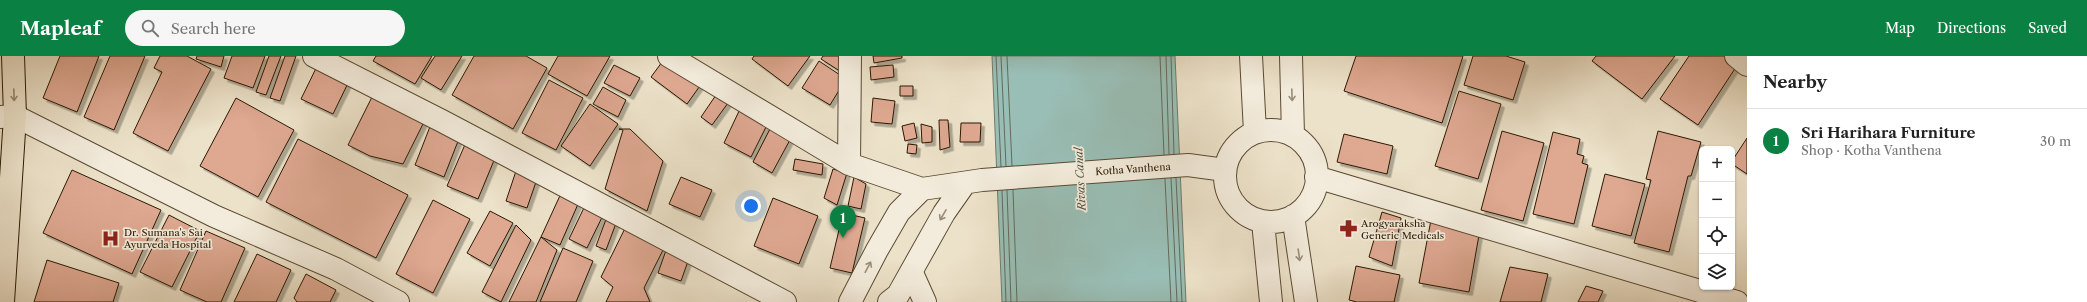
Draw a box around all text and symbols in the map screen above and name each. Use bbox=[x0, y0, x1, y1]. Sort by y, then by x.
search box bbox=[125, 10, 405, 46]
text: Mapleaf bbox=[20, 17, 101, 40]
icon: search bbox=[139, 17, 161, 39]
text: Search here bbox=[171, 19, 256, 38]
text: Map bbox=[1885, 19, 1915, 37]
text: Directions bbox=[1937, 19, 2006, 37]
text: Saved bbox=[2028, 19, 2067, 37]
text: Nearby bbox=[1763, 72, 1827, 92]
one-way arrow bbox=[10, 88, 18, 101]
one-way arrow bbox=[1288, 88, 1295, 101]
text: Sri Harihara Furniture bbox=[1801, 123, 1976, 142]
text: 1 bbox=[1773, 133, 1779, 149]
text: 30 m bbox=[2040, 133, 2071, 149]
text: Shop · Kotha Vanthena bbox=[1801, 142, 1942, 158]
water label: Rivas Canal bbox=[1071, 146, 1089, 212]
map controls bbox=[1699, 146, 1735, 290]
button: + bbox=[1699, 146, 1735, 182]
street label: Kotha Vanthena bbox=[1095, 160, 1172, 178]
button: − bbox=[1699, 182, 1735, 218]
your location bbox=[741, 196, 761, 216]
pin: 1 bbox=[830, 205, 856, 238]
one-way arrow bbox=[939, 209, 947, 221]
place label: Arogyaraksha Generic Medicals bbox=[1360, 217, 1444, 242]
button: locate bbox=[1699, 218, 1735, 254]
pharmacy icon: Arogyaraksha Generic Medicals bbox=[1338, 219, 1358, 239]
place label: Dr. Sumana's Sai Ayurveda Hospital bbox=[123, 226, 211, 251]
hospital icon: Dr. Sumana's Sai Ayurveda Hospital bbox=[101, 228, 121, 248]
one-way arrow bbox=[1295, 248, 1303, 261]
button: layers bbox=[1699, 254, 1735, 290]
one-way arrow bbox=[864, 261, 872, 273]

